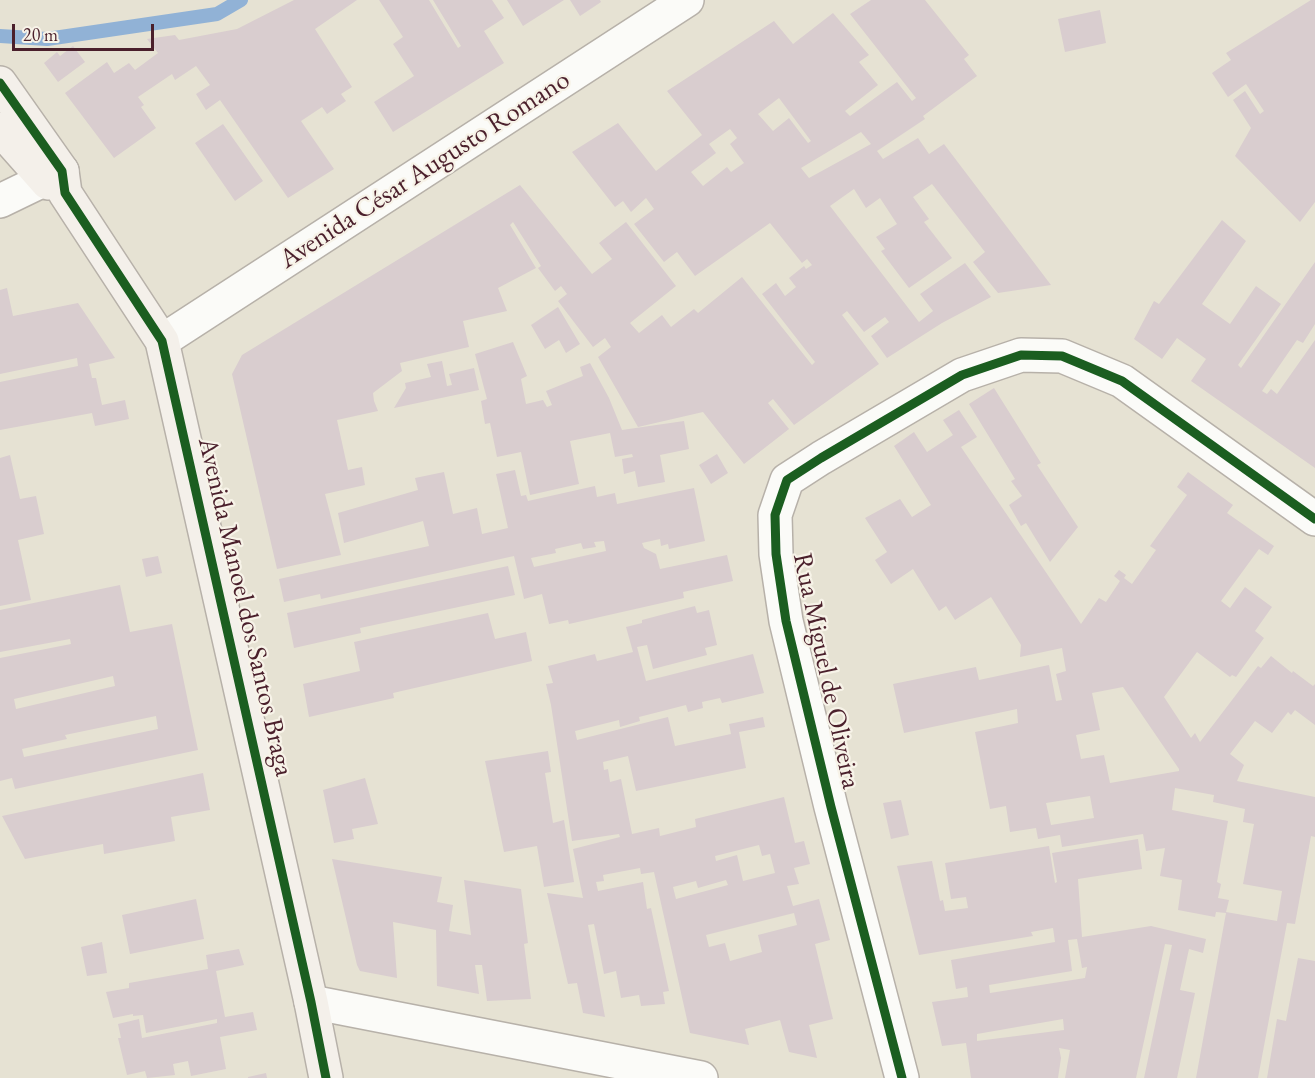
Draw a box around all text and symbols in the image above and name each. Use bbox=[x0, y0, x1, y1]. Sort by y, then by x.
scale bar bbox=[15, 12, 158, 50]
text: 20 m bbox=[23, 23, 58, 46]
street label: Avenida César Augusto Romano bbox=[274, 64, 576, 276]
street label: Avenida Manoel dos Santos Braga bbox=[190, 434, 300, 780]
street label: Rua Miguel de Oliveira bbox=[785, 550, 867, 792]

